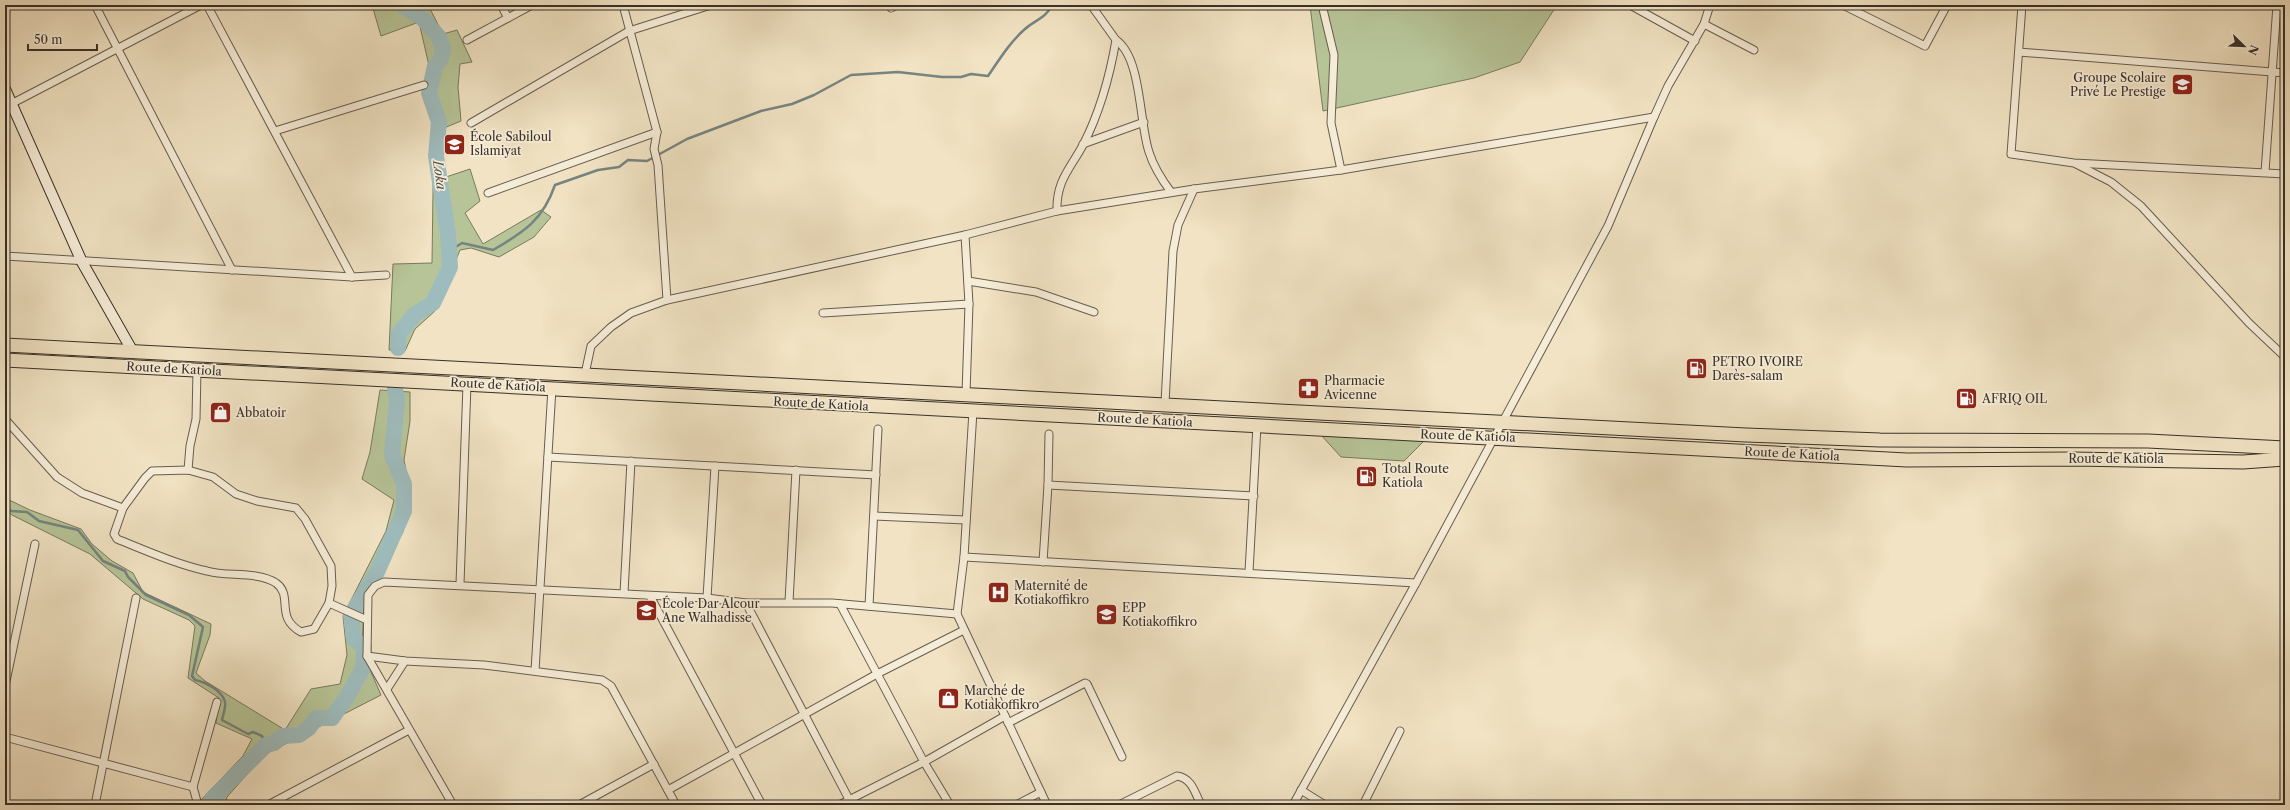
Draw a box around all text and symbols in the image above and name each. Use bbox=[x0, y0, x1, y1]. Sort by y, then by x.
scale bar bbox=[28, 26, 97, 52]
north arrow bbox=[2224, 26, 2264, 66]
text: 50 m bbox=[34, 32, 63, 47]
text: N bbox=[2245, 43, 2262, 57]
place label: Groupe Scolaire Privé Le Prestige bbox=[2070, 70, 2166, 99]
school or university icon: Groupe Scolaire Privé Le Prestige bbox=[2169, 72, 2195, 98]
place label: École Sabiloul Islamiyat bbox=[470, 128, 552, 158]
school or university icon: École Sabiloul Islamiyat bbox=[442, 131, 468, 157]
water label: Loka bbox=[430, 158, 450, 191]
place label: PETRO IVOIRE Darès-salam bbox=[1712, 354, 1803, 383]
fuel station icon: PETRO IVOIRE Darès-salam bbox=[1684, 356, 1710, 382]
street label: Route de Katiola bbox=[126, 359, 223, 379]
place label: Pharmacie Avicenne bbox=[1323, 373, 1385, 402]
street label: Route de Katiola bbox=[450, 375, 547, 395]
pharmacy icon: Pharmacie Avicenne bbox=[1296, 375, 1322, 401]
fuel station icon: AFRIQ OIL bbox=[1953, 386, 1979, 412]
place label: AFRIQ OIL bbox=[1981, 391, 2047, 406]
street label: Route de Katiola bbox=[773, 394, 870, 414]
shop icon: Abbatoir bbox=[208, 400, 234, 426]
place label: Abbatoir bbox=[235, 405, 286, 420]
street label: Route de Katiola bbox=[1097, 410, 1194, 430]
street label: Route de Katiola bbox=[1420, 426, 1517, 445]
street label: Route de Katiola bbox=[1744, 444, 1841, 464]
street label: Route de Katiola bbox=[2068, 451, 2164, 466]
place label: Total Route Katiola bbox=[1382, 461, 1449, 490]
fuel station icon: Total Route Katiola bbox=[1353, 463, 1379, 489]
place label: Maternité de Kotiakoffikro bbox=[1014, 578, 1089, 607]
hospital icon: Maternité de Kotiakoffikro bbox=[986, 580, 1012, 606]
place label: École Dar Alcour Ane Walhadisse bbox=[661, 595, 760, 625]
school or university icon: École Dar Alcour Ane Walhadisse bbox=[634, 598, 660, 624]
place label: EPP Kotiakoffikro bbox=[1122, 600, 1197, 629]
school or university icon: EPP Kotiakoffikro bbox=[1093, 602, 1119, 628]
place label: Marché de Kotiakoffikro bbox=[964, 683, 1039, 712]
shop icon: Marché de Kotiakoffikro bbox=[936, 685, 962, 711]

